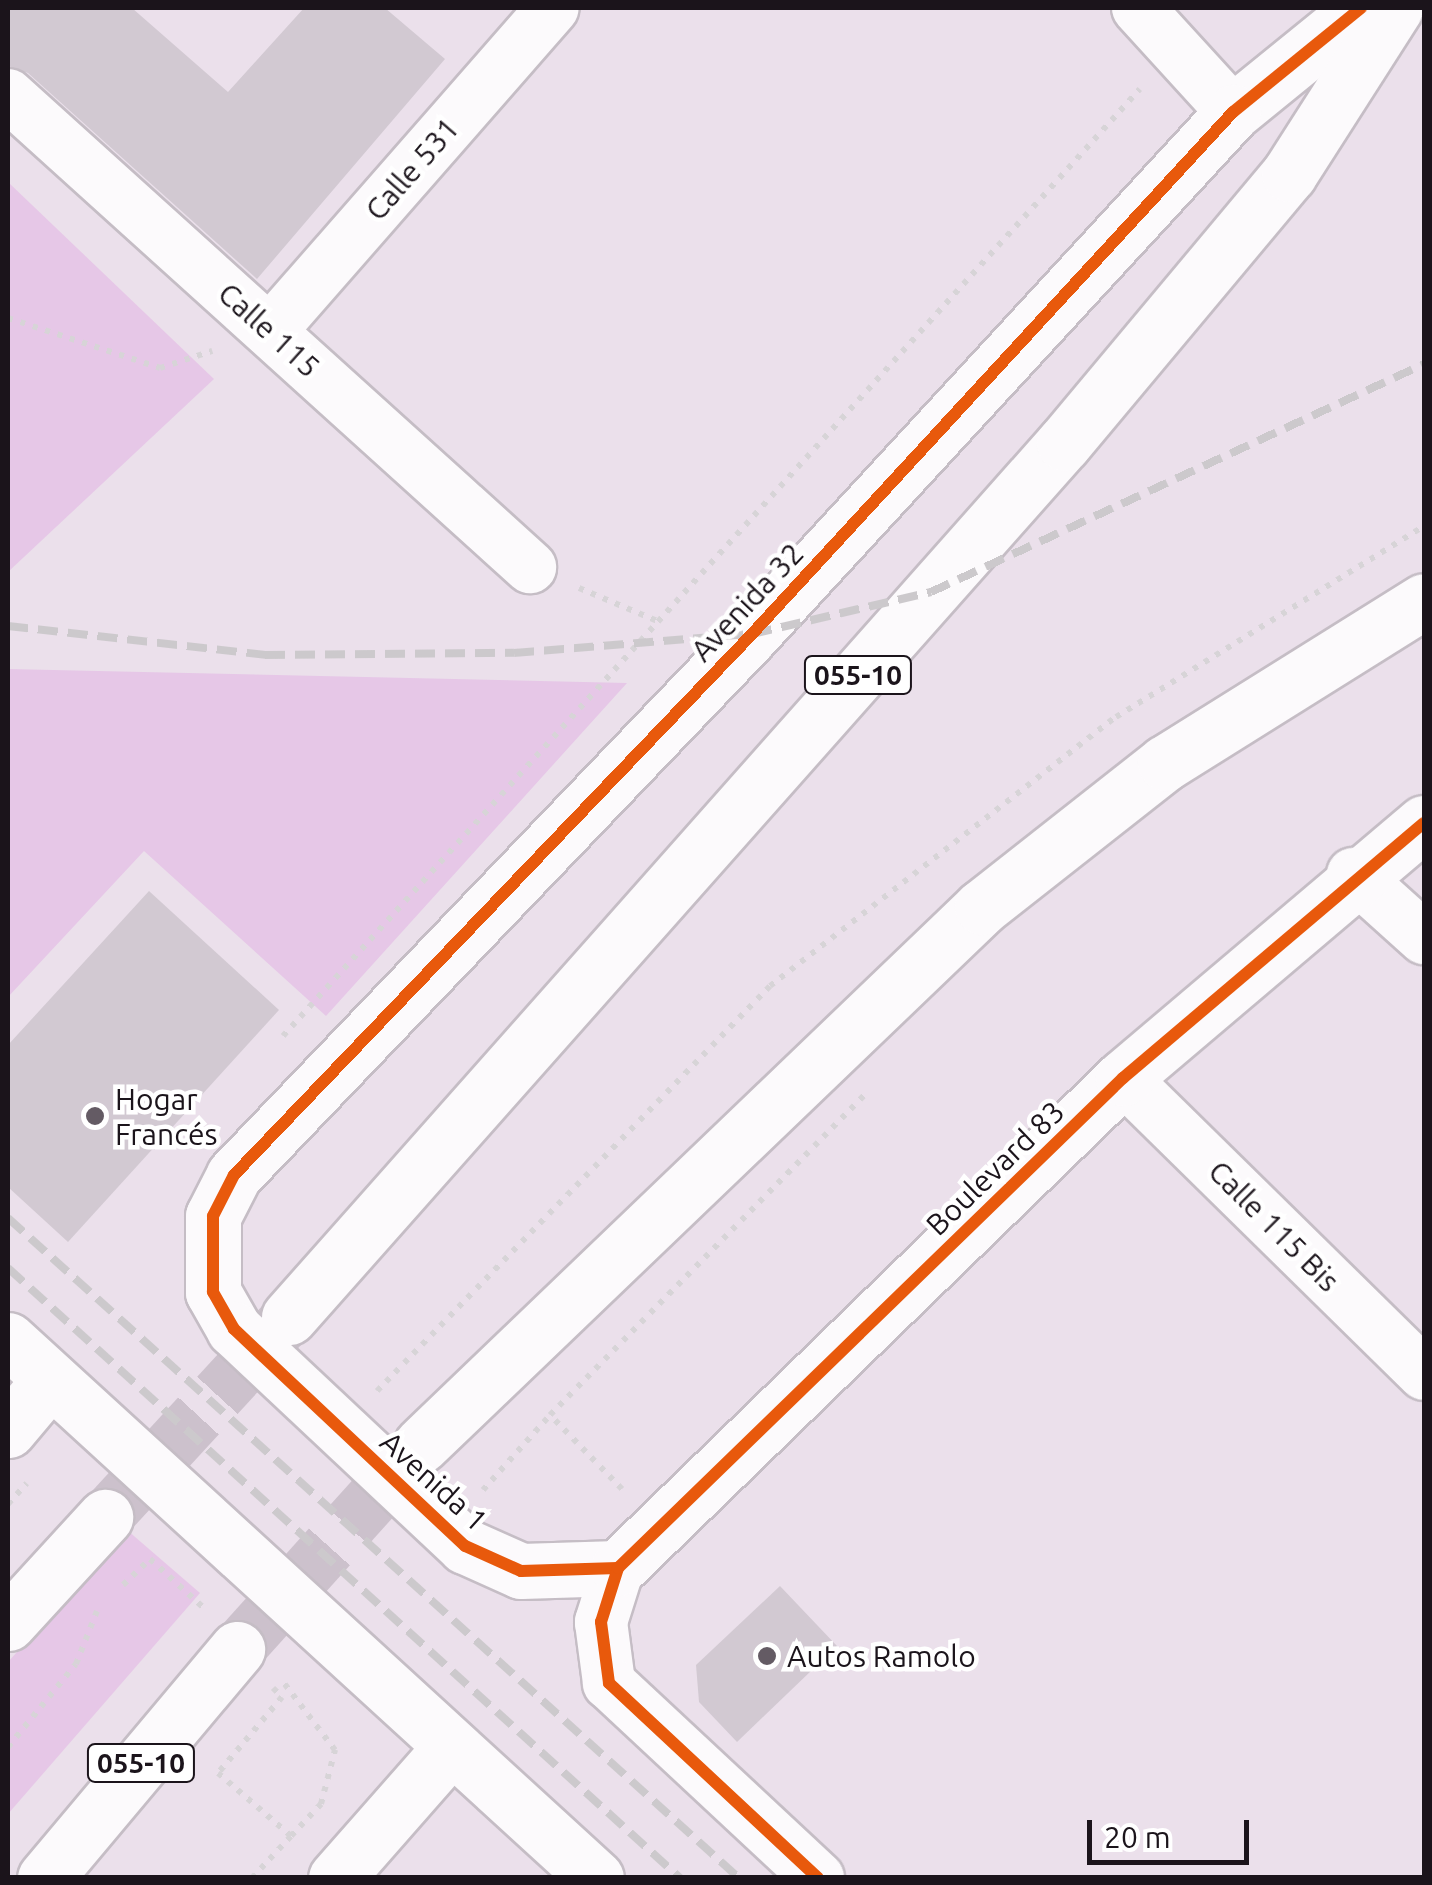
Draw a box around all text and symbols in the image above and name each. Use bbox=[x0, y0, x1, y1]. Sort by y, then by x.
street label: Calle 531 bbox=[358, 110, 466, 228]
street label: Calle 115 bbox=[211, 275, 327, 385]
street label: Avenida 32 bbox=[683, 535, 811, 669]
road number: 055-10 bbox=[803, 652, 913, 698]
place label: Hogar Francés bbox=[115, 1081, 218, 1152]
street label: Boulevard 83 bbox=[919, 1093, 1071, 1243]
marker: Hogar Francés bbox=[84, 1105, 106, 1127]
street label: Calle 115 Bis bbox=[1201, 1153, 1347, 1299]
street label: Avenida 1 bbox=[373, 1424, 495, 1538]
place label: Autos Ramolo bbox=[787, 1638, 976, 1674]
marker: Autos Ramolo bbox=[756, 1645, 778, 1667]
road number: 055-10 bbox=[86, 1740, 196, 1786]
scale bar bbox=[1092, 1800, 1254, 1862]
text: 20 m bbox=[1104, 1820, 1171, 1854]

